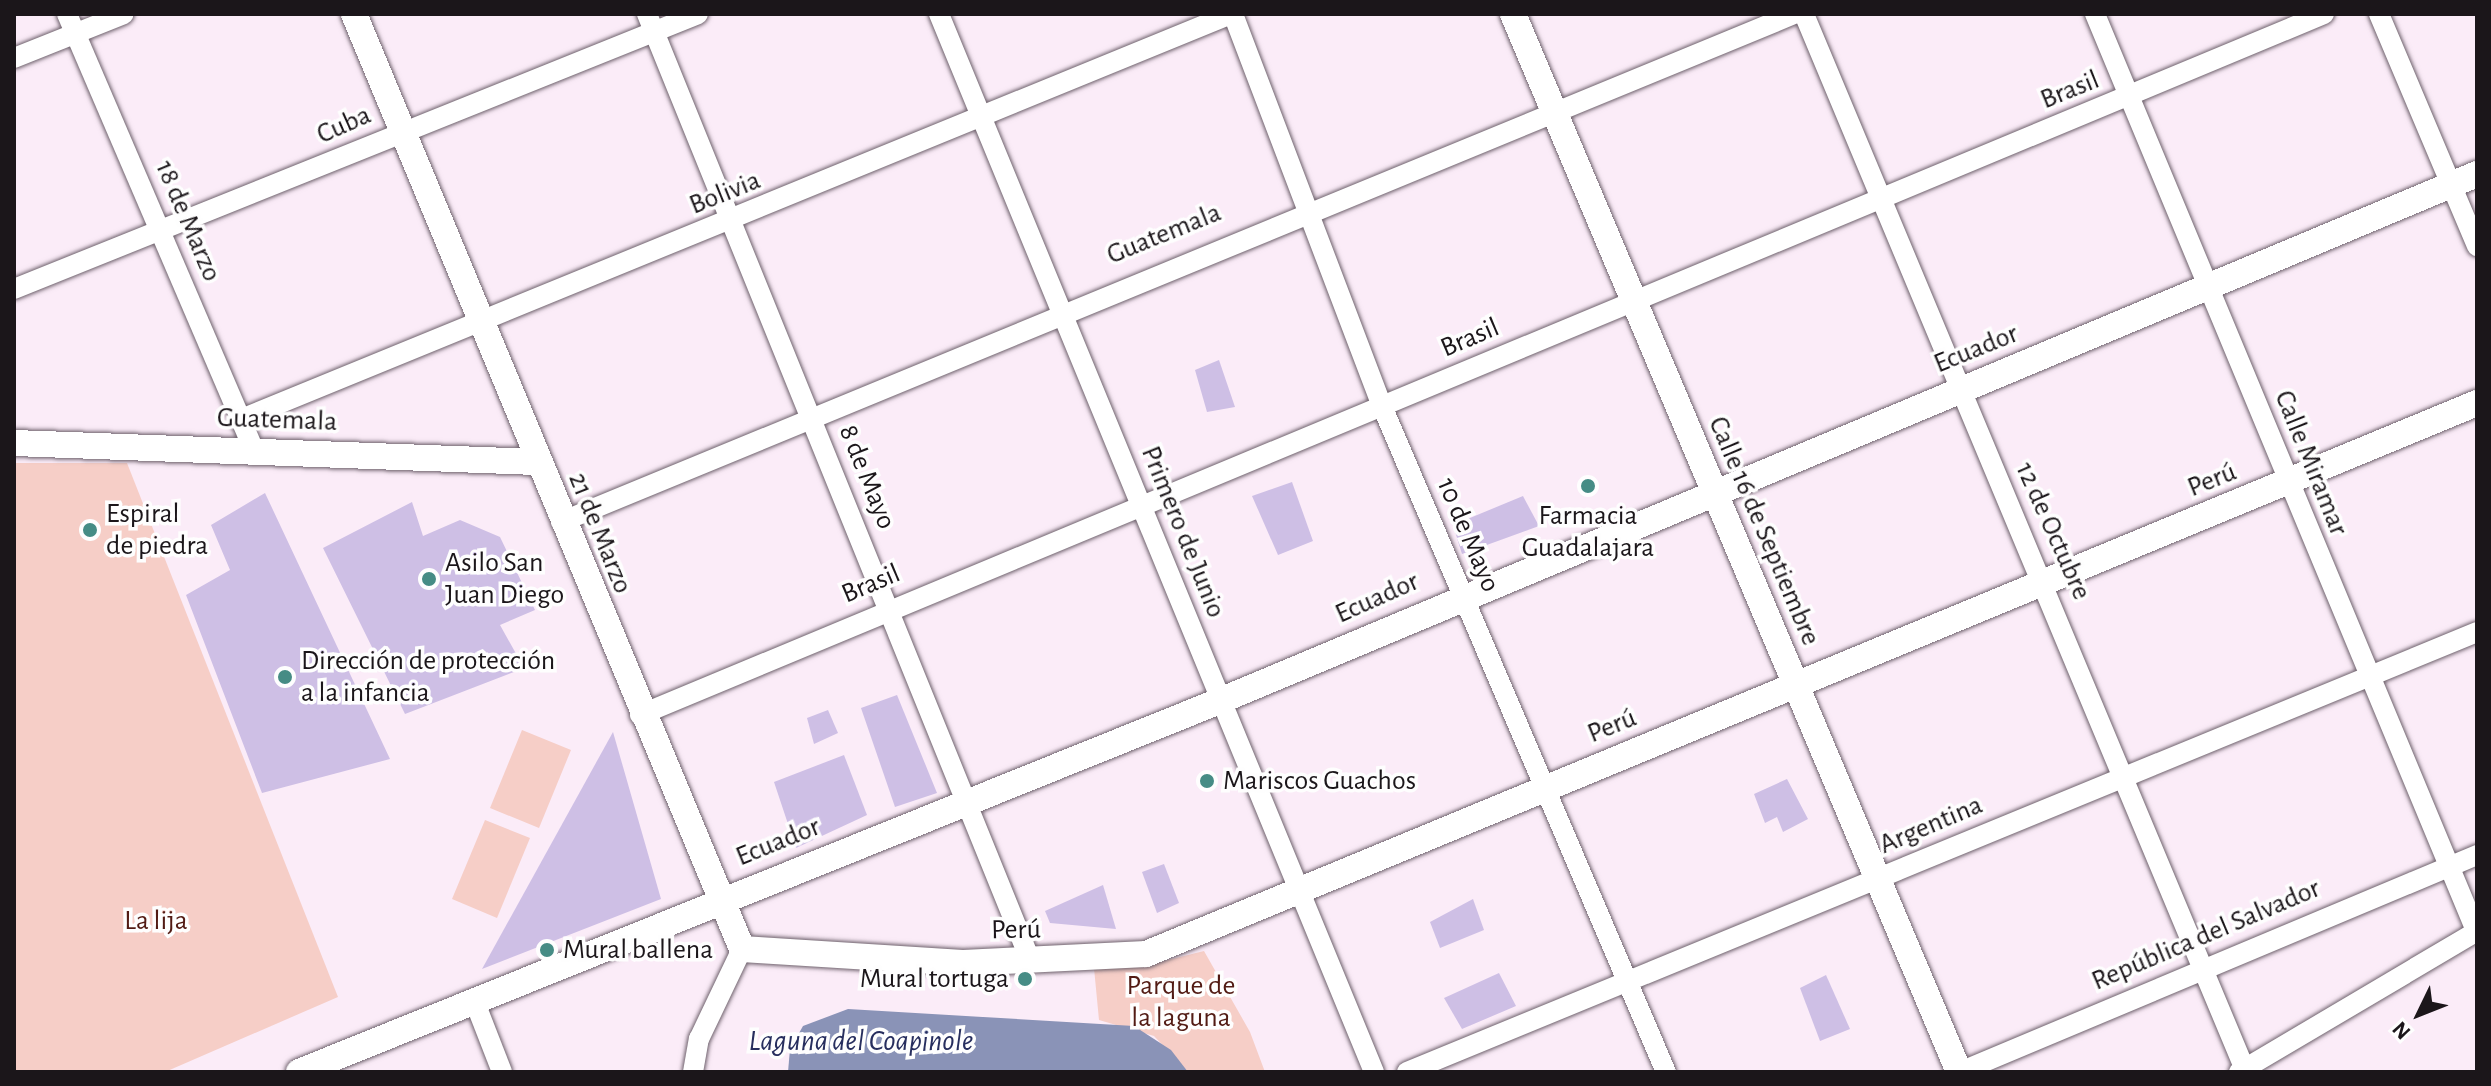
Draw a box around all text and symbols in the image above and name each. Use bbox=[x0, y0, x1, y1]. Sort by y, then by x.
street label: Brasil bbox=[2036, 63, 2104, 117]
street label: Cuba bbox=[312, 98, 376, 152]
street label: 18 de Marzo bbox=[148, 156, 228, 286]
street label: Bolivia bbox=[685, 164, 765, 222]
street label: Guatemala bbox=[1102, 196, 1226, 272]
street label: Brasil bbox=[1436, 311, 1504, 365]
street label: Ecuador bbox=[1929, 317, 2023, 381]
street label: Calle Miramar bbox=[2267, 386, 2355, 540]
street label: Guatemala bbox=[216, 401, 338, 439]
street label: Calle 16 de Septiembre bbox=[1701, 412, 1827, 650]
street label: 8 de Mayo bbox=[831, 420, 903, 534]
street label: Primero de Junio bbox=[1133, 441, 1233, 623]
street label: Perú bbox=[2183, 455, 2241, 505]
street label: 12 de Octubre bbox=[2008, 457, 2098, 605]
street label: 21 de Marzo bbox=[561, 468, 639, 598]
street label: 10 de Mayo bbox=[1429, 473, 1507, 597]
marker: Farmacia Guadalajara bbox=[1579, 477, 1597, 495]
place label: Espiral de piedra bbox=[106, 497, 208, 563]
place label: Farmacia Guadalajara bbox=[1522, 499, 1654, 565]
marker: Espiral de piedra bbox=[81, 521, 99, 539]
place label: Asilo San Juan Diego bbox=[445, 546, 564, 612]
street label: Brasil bbox=[837, 557, 905, 611]
street label: Ecuador bbox=[1330, 565, 1424, 631]
marker: Asilo San Juan Diego bbox=[420, 570, 438, 588]
place label: Dirección de protección a la infancia bbox=[301, 644, 555, 710]
marker: Dirección de protección a la infancia bbox=[276, 668, 294, 686]
street label: Perú bbox=[1583, 701, 1641, 751]
place label: Mariscos Guachos bbox=[1223, 764, 1416, 798]
marker: Mariscos Guachos bbox=[1198, 772, 1216, 790]
street label: Argentina bbox=[1874, 788, 1988, 862]
street label: Ecuador bbox=[731, 810, 825, 874]
street label: República del Salvador bbox=[2087, 872, 2325, 998]
park label: La lija bbox=[124, 904, 188, 938]
street label: Perú bbox=[991, 913, 1041, 947]
place label: Mural ballena bbox=[563, 933, 713, 967]
marker: Mural ballena bbox=[538, 941, 556, 959]
place label: Mural tortuga bbox=[860, 962, 1009, 996]
park label: Parque de la laguna bbox=[1127, 969, 1235, 1035]
marker: Mural tortuga bbox=[1016, 970, 1034, 988]
north arrow bbox=[2379, 974, 2459, 1054]
text: N bbox=[2388, 1017, 2415, 1043]
water label: Laguna del Coapinole bbox=[749, 1023, 973, 1059]

